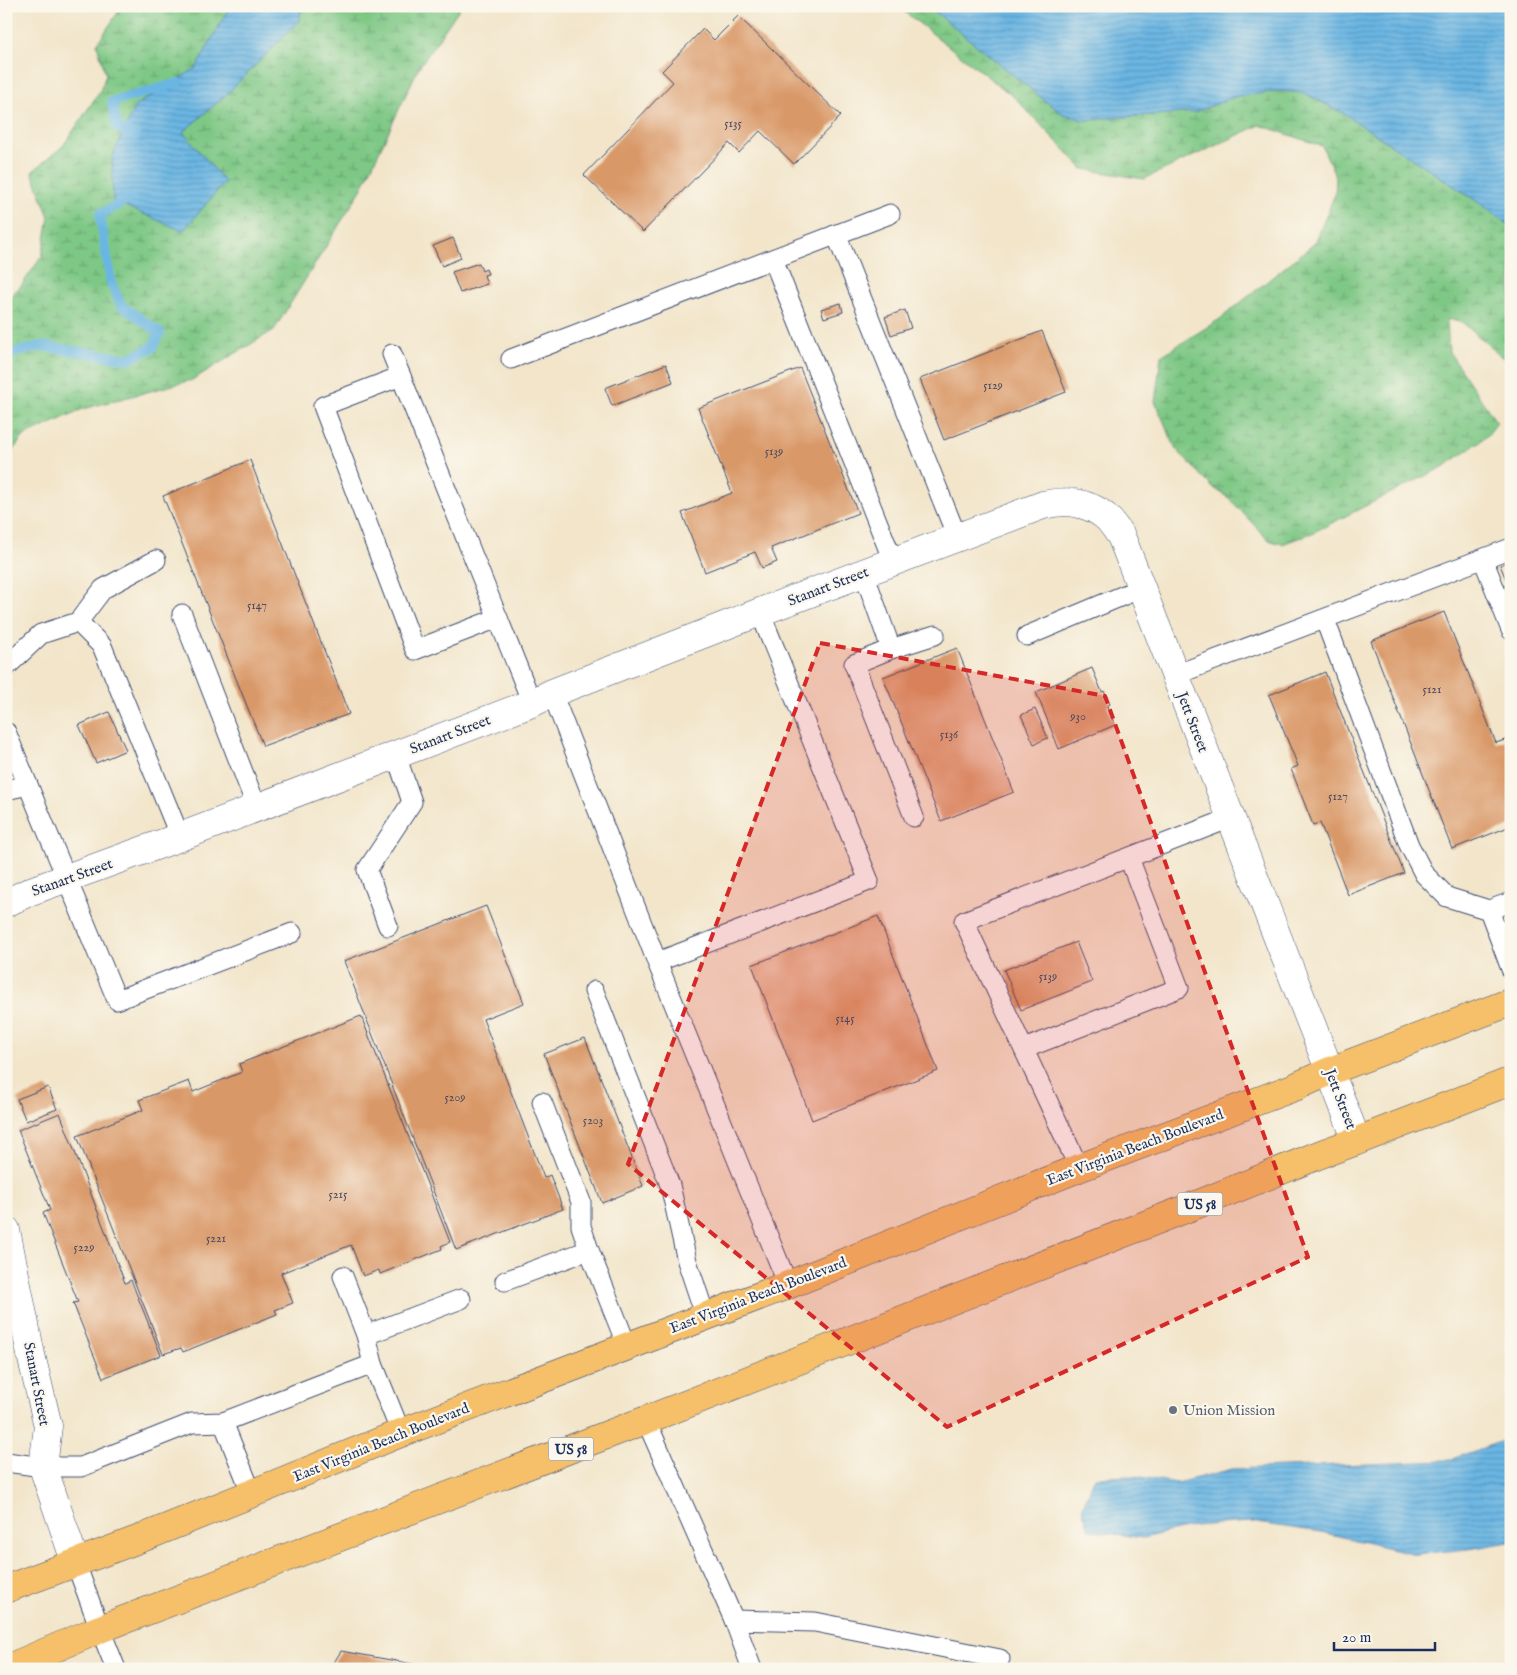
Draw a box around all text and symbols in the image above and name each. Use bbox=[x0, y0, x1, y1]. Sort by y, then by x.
house number: 5135 bbox=[724, 116, 742, 131]
house number: 5129 bbox=[983, 378, 1003, 393]
house number: 5139 bbox=[765, 444, 783, 459]
street label: Stanart Street bbox=[785, 562, 871, 611]
house number: 5147 bbox=[247, 598, 267, 613]
house number: 5121 bbox=[1423, 682, 1441, 697]
street label: Jett Street bbox=[1172, 687, 1213, 755]
house number: 930 bbox=[1069, 709, 1086, 724]
street label: Stanart Street bbox=[407, 710, 493, 759]
house number: 5136 bbox=[940, 727, 959, 742]
house number: 5127 bbox=[1328, 789, 1348, 804]
street label: Stanart Street bbox=[29, 854, 115, 901]
house number: 5139 bbox=[1039, 969, 1057, 984]
house number: 5145 bbox=[835, 1011, 855, 1026]
street label: Jett Street bbox=[1320, 1064, 1361, 1132]
house number: 5209 bbox=[444, 1090, 466, 1105]
street label: East Virginia Beach Boulevard bbox=[1044, 1105, 1227, 1190]
house number: 5203 bbox=[583, 1113, 603, 1128]
house number: 5215 bbox=[329, 1187, 348, 1202]
road number: US 58 bbox=[1178, 1192, 1222, 1216]
house number: 5221 bbox=[206, 1231, 226, 1246]
house number: 5229 bbox=[74, 1240, 94, 1255]
street label: East Virginia Beach Boulevard bbox=[667, 1253, 850, 1338]
street label: Stanart Street bbox=[19, 1341, 54, 1428]
street label: East Virginia Beach Boulevard bbox=[290, 1398, 473, 1486]
place label: Union Mission bbox=[1183, 1401, 1275, 1420]
marker: Union Mission bbox=[1167, 1404, 1179, 1416]
road number: US 58 bbox=[548, 1438, 594, 1460]
scale bar bbox=[1334, 1620, 1436, 1652]
text: 20 m bbox=[1342, 1628, 1372, 1647]

